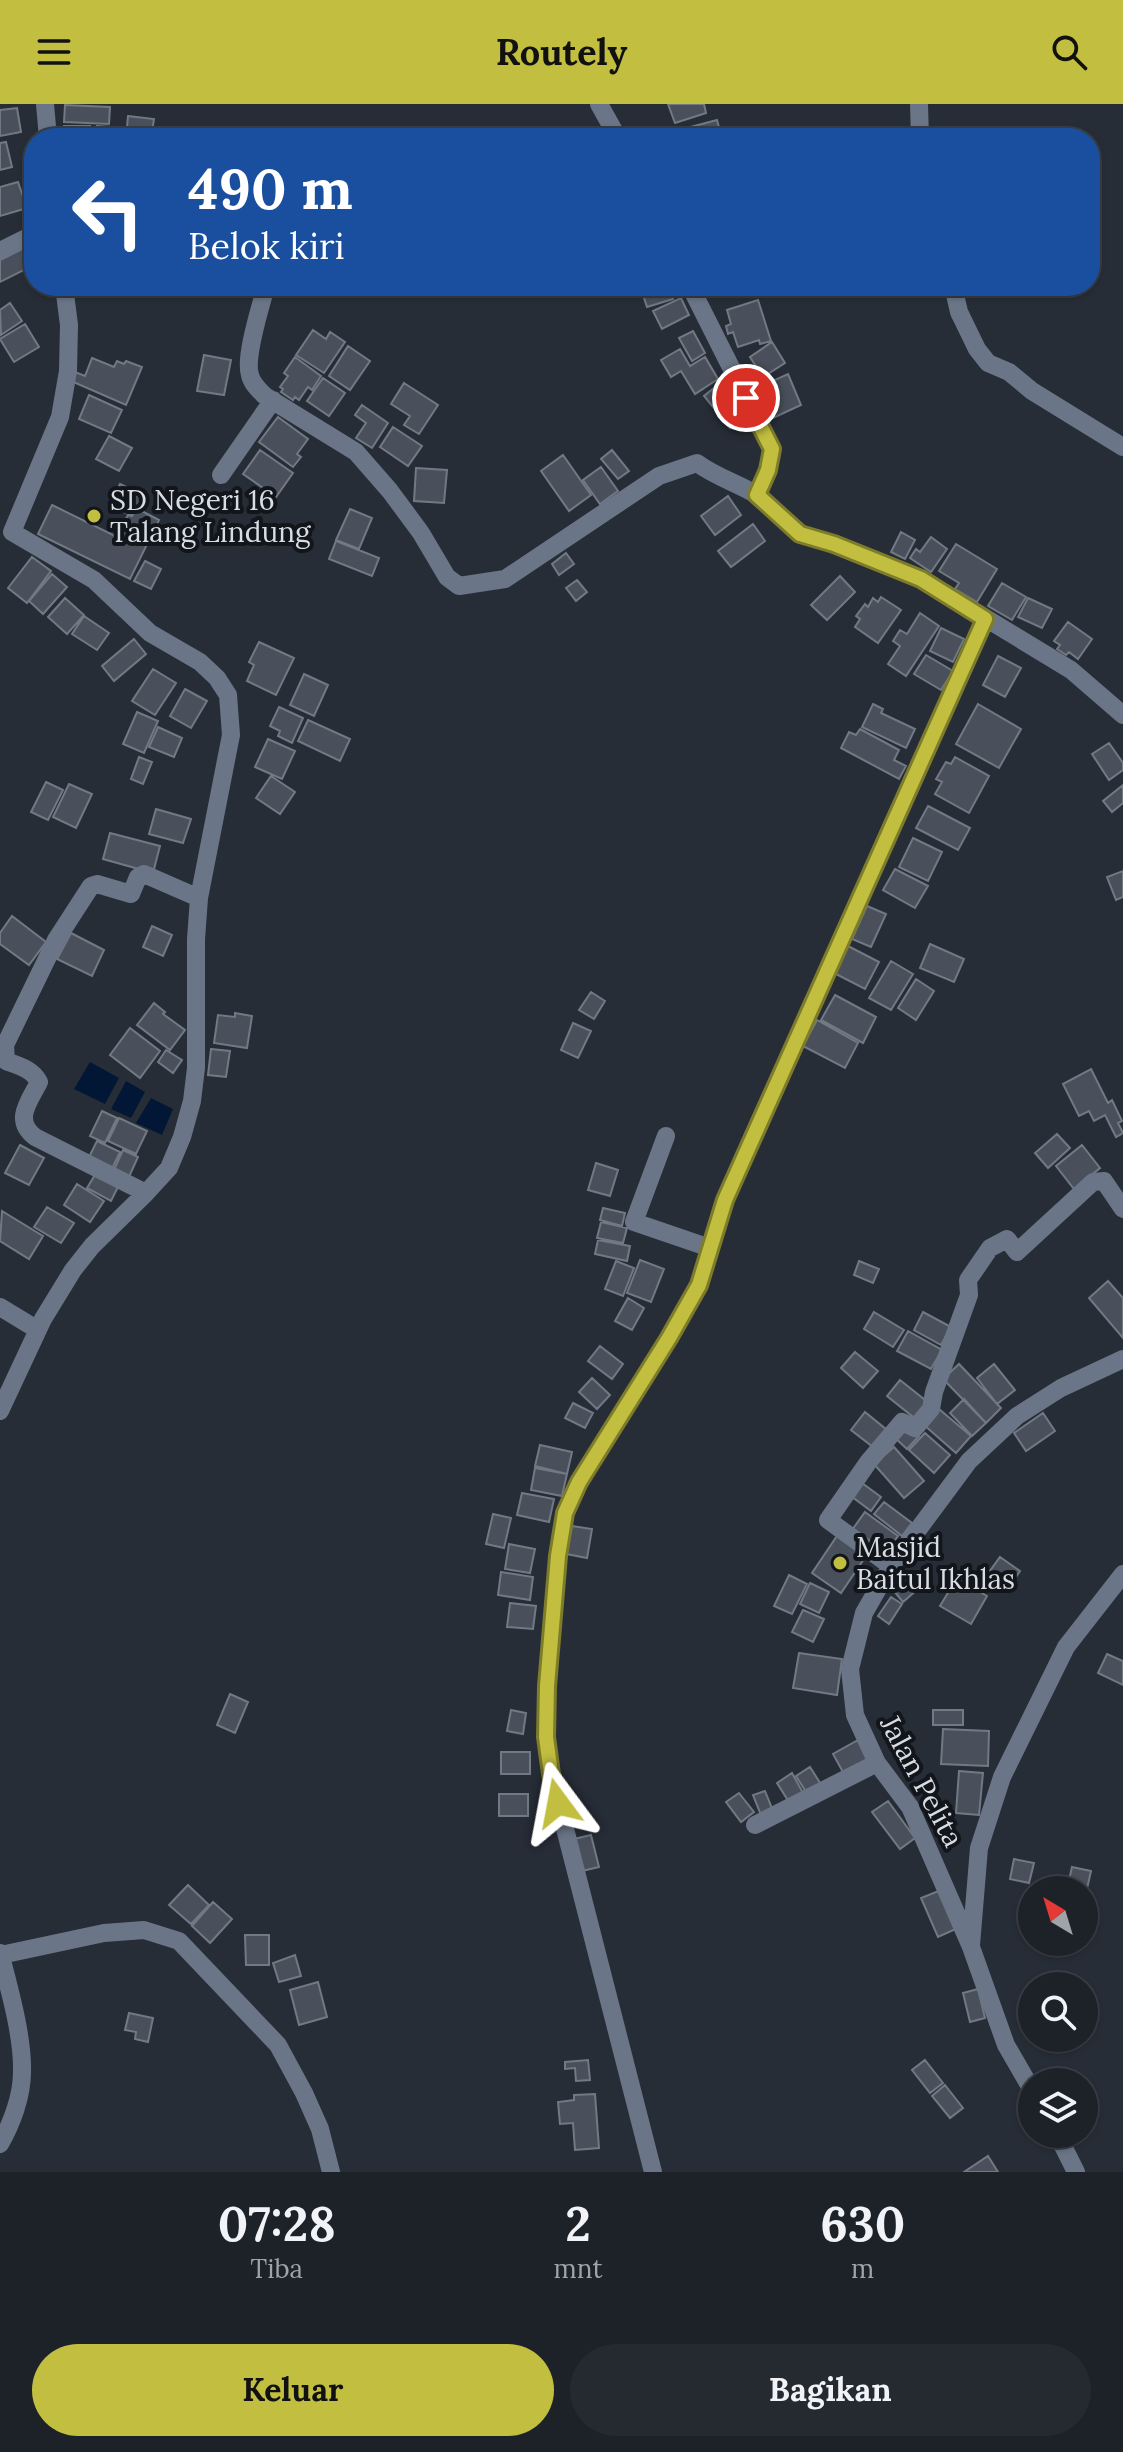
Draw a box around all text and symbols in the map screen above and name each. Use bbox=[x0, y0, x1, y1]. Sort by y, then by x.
text: Routely bbox=[496, 29, 627, 75]
icon: menu bbox=[32, 30, 76, 74]
icon: search bbox=[1047, 30, 1091, 74]
text: 490 m bbox=[188, 153, 353, 224]
icon: left bbox=[56, 160, 160, 264]
text: Belok kiri bbox=[188, 223, 345, 269]
pin bbox=[712, 364, 780, 432]
icon: arrive bbox=[724, 376, 768, 420]
place label: SD Negeri 16 Talang Lindung bbox=[110, 482, 311, 550]
marker: SD Negeri 16 Talang Lindung bbox=[85, 507, 103, 525]
place label: Masjid Baitul Ikhlas bbox=[856, 1529, 1015, 1597]
marker: Masjid Baitul Ikhlas bbox=[831, 1554, 849, 1572]
street label: Jalan Pelita bbox=[872, 1708, 972, 1853]
position arrow bbox=[516, 1761, 600, 1845]
north arrow bbox=[1018, 1876, 1098, 1956]
map controls bbox=[1018, 1876, 1098, 2148]
button: search bbox=[1018, 1972, 1098, 2052]
button: layers bbox=[1018, 2068, 1098, 2148]
text: 07:28 bbox=[218, 2193, 336, 2254]
text: 2 bbox=[565, 2193, 591, 2254]
text: 630 bbox=[820, 2193, 905, 2254]
text: Tiba bbox=[251, 2252, 303, 2285]
text: mnt bbox=[554, 2252, 602, 2285]
text: m bbox=[851, 2252, 874, 2285]
button: Keluar bbox=[32, 2344, 554, 2436]
button: Bagikan bbox=[570, 2344, 1091, 2436]

